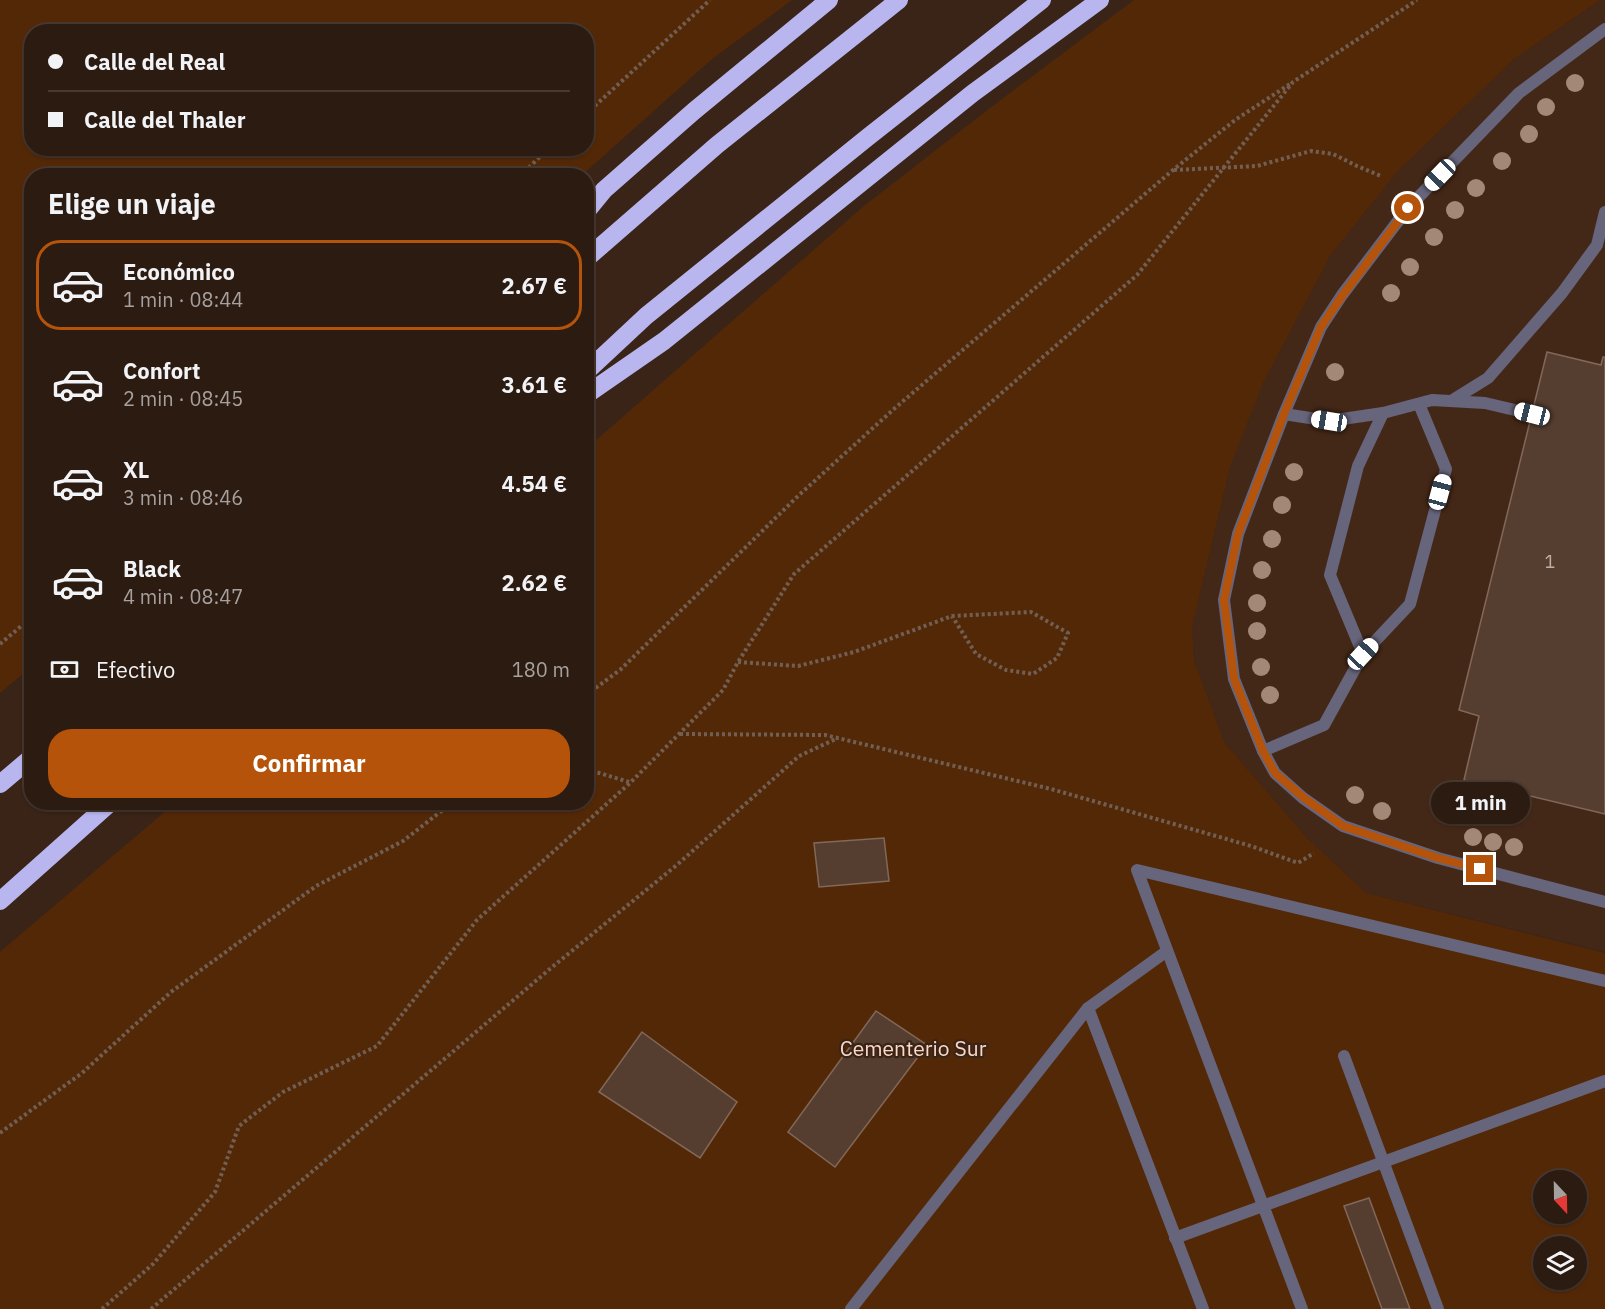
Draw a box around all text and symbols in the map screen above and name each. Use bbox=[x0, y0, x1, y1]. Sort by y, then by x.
text: Calle del Real bbox=[84, 47, 225, 76]
text: Calle del Thaler bbox=[84, 105, 246, 134]
car bbox=[1421, 156, 1459, 194]
text: Elige un viaje bbox=[48, 186, 216, 221]
route start bbox=[1394, 194, 1421, 221]
text: Económico bbox=[123, 257, 235, 286]
icon: car bbox=[51, 258, 105, 312]
text: 2.67 € bbox=[502, 271, 567, 300]
text: 1 min · 08:44 bbox=[123, 286, 243, 313]
text: Confort bbox=[123, 356, 201, 385]
icon: car bbox=[51, 357, 105, 411]
text: 3.61 € bbox=[502, 370, 567, 399]
text: 2 min · 08:45 bbox=[123, 385, 243, 412]
car bbox=[1512, 401, 1552, 427]
car bbox=[1310, 409, 1348, 433]
text: XL bbox=[123, 455, 149, 484]
icon: car bbox=[51, 456, 105, 510]
text: 4.54 € bbox=[502, 469, 567, 498]
car bbox=[1427, 472, 1453, 512]
text: 3 min · 08:46 bbox=[123, 484, 243, 511]
house number: 1 bbox=[1545, 550, 1555, 573]
text: Black bbox=[123, 554, 181, 583]
icon: car bbox=[51, 555, 105, 609]
text: 2.62 € bbox=[502, 568, 567, 597]
text: 4 min · 08:47 bbox=[123, 583, 243, 610]
car bbox=[1344, 635, 1382, 673]
icon: cash bbox=[48, 653, 81, 686]
text: Efectivo bbox=[96, 655, 175, 684]
text: 180 m bbox=[512, 656, 570, 683]
button: Confirmar bbox=[48, 729, 570, 798]
callout: 1 min bbox=[1430, 782, 1530, 824]
text: 1 min bbox=[1454, 789, 1507, 816]
route end bbox=[1466, 855, 1493, 882]
park label: Cementerio Sur bbox=[840, 1034, 987, 1062]
north arrow bbox=[1533, 1170, 1587, 1224]
map controls bbox=[1533, 1170, 1587, 1290]
button: layers bbox=[1533, 1236, 1587, 1290]

